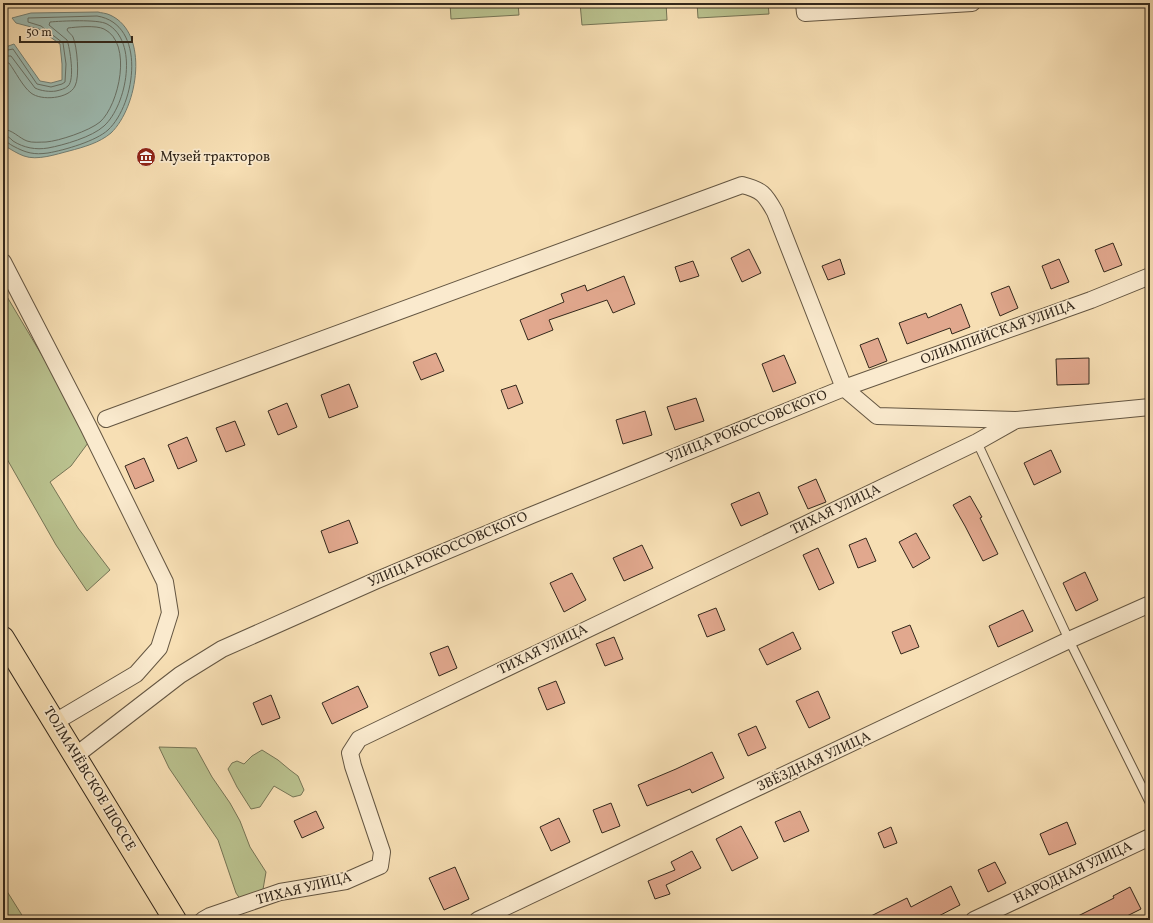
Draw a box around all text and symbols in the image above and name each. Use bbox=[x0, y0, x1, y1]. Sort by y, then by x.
scale bar bbox=[20, 18, 132, 44]
text: 50 m bbox=[26, 25, 52, 41]
museum icon: Музей тракторов bbox=[135, 146, 157, 168]
place label: Музей тракторов bbox=[160, 148, 270, 167]
street label: ОЛИМПИЙСКАЯ УЛИЦА bbox=[918, 295, 1078, 370]
street label: УЛИЦА РОКОССОВСКОГО bbox=[664, 386, 830, 468]
street label: ТИХАЯ УЛИЦА bbox=[788, 480, 884, 540]
street label: УЛИЦА РОКОССОВСКОГО bbox=[365, 508, 531, 592]
street label: ТИХАЯ УЛИЦА bbox=[495, 620, 591, 680]
street label: ТОЛМАЧЁВСКОЕ ШОССЕ bbox=[38, 703, 140, 855]
street label: ЗВЁЗДНАЯ УЛИЦА bbox=[754, 727, 874, 797]
street label: НАРОДНАЯ УЛИЦА bbox=[1010, 837, 1136, 909]
street label: ТИХАЯ УЛИЦА bbox=[254, 868, 354, 910]

